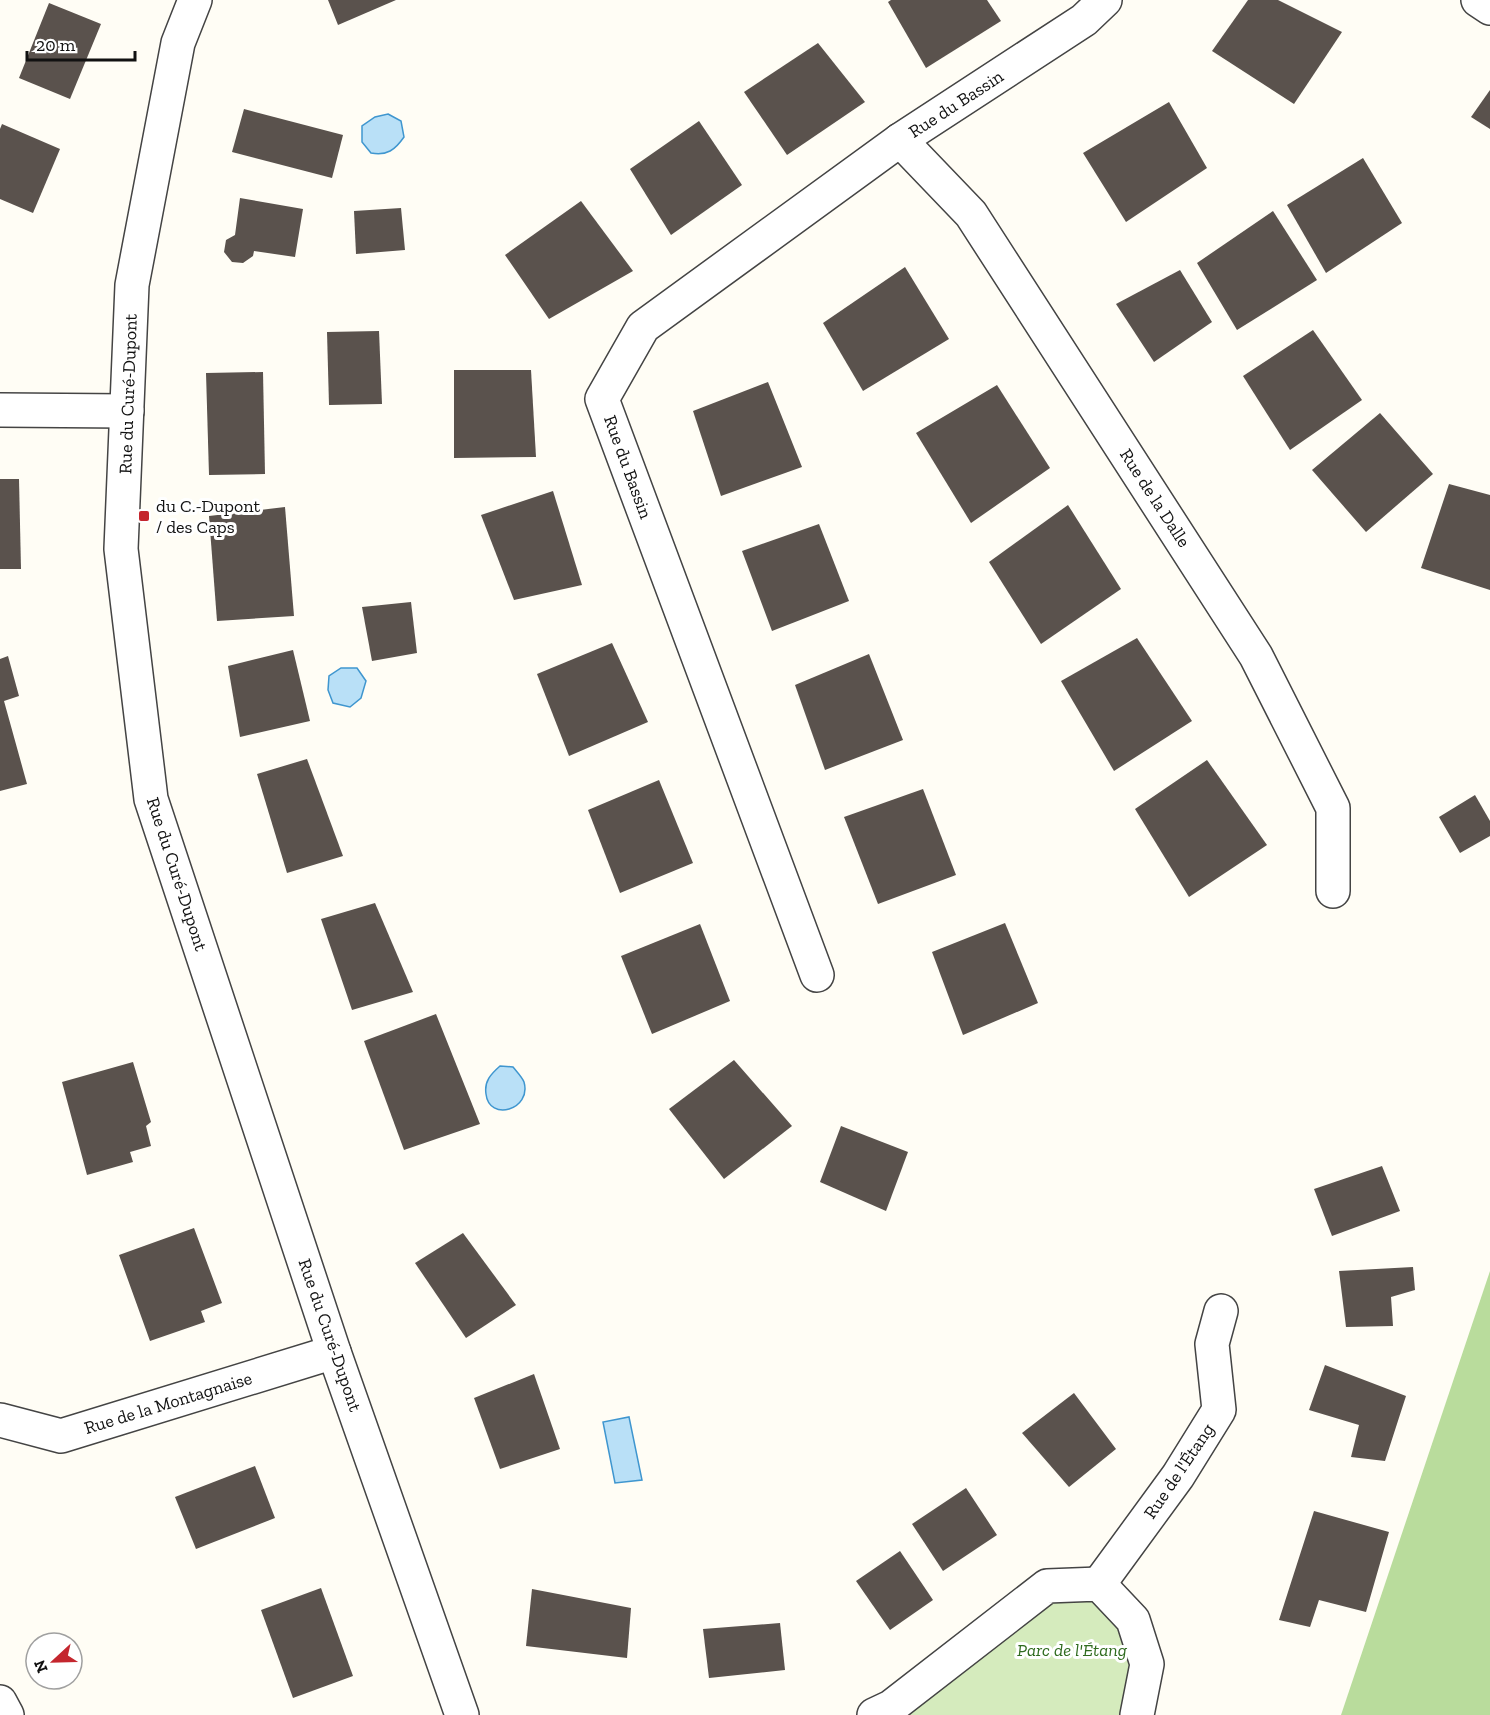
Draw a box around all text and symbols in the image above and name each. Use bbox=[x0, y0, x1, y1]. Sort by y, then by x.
scale bar bbox=[27, 24, 135, 62]
text: 20 m bbox=[36, 34, 76, 56]
street label: Rue du Bassin bbox=[905, 65, 1008, 143]
street label: Rue du Curé-Dupont bbox=[114, 313, 142, 474]
street label: Rue du Bassin bbox=[599, 412, 657, 522]
street label: Rue de la Dalle bbox=[1115, 445, 1195, 551]
place label: du C.-Dupont / des Caps bbox=[156, 495, 261, 538]
marker: du C.-Dupont / des Caps bbox=[137, 509, 151, 523]
street label: Rue du Curé-Dupont bbox=[142, 794, 212, 954]
street label: Rue du Curé-Dupont bbox=[294, 1256, 367, 1415]
street label: Rue de la Montagnaise bbox=[81, 1367, 255, 1439]
street label: Rue de l'Étang bbox=[1139, 1419, 1219, 1523]
north arrow bbox=[24, 1631, 84, 1691]
park label: Parc de l'Étang bbox=[1017, 1639, 1128, 1661]
text: N bbox=[29, 1657, 52, 1676]

